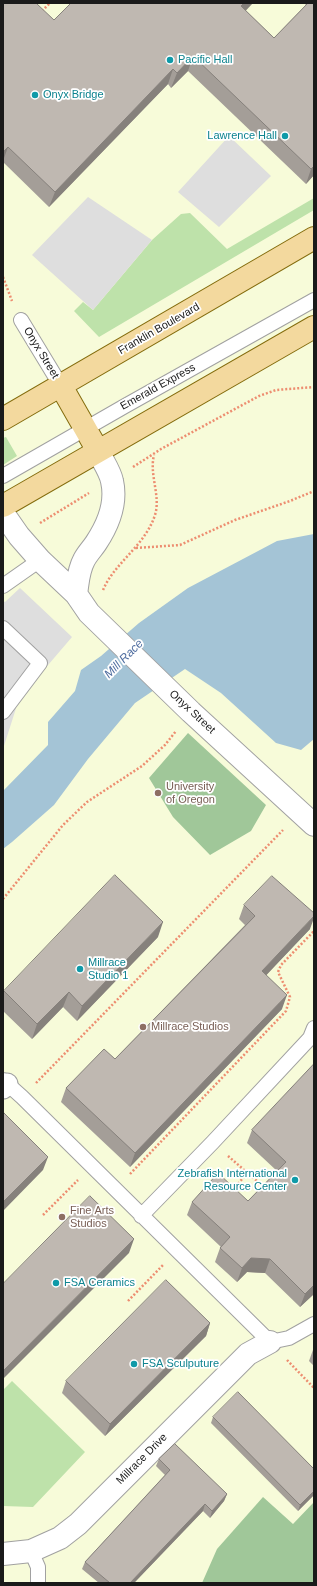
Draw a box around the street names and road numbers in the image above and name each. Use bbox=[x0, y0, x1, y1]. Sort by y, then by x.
street label: Franklin Boulevard bbox=[116, 300, 202, 358]
street label: Onyx Street bbox=[20, 325, 62, 381]
street label: Emerald Express bbox=[118, 361, 198, 413]
street label: Onyx Street bbox=[166, 687, 218, 737]
street label: Millrace Drive bbox=[114, 1431, 170, 1487]

